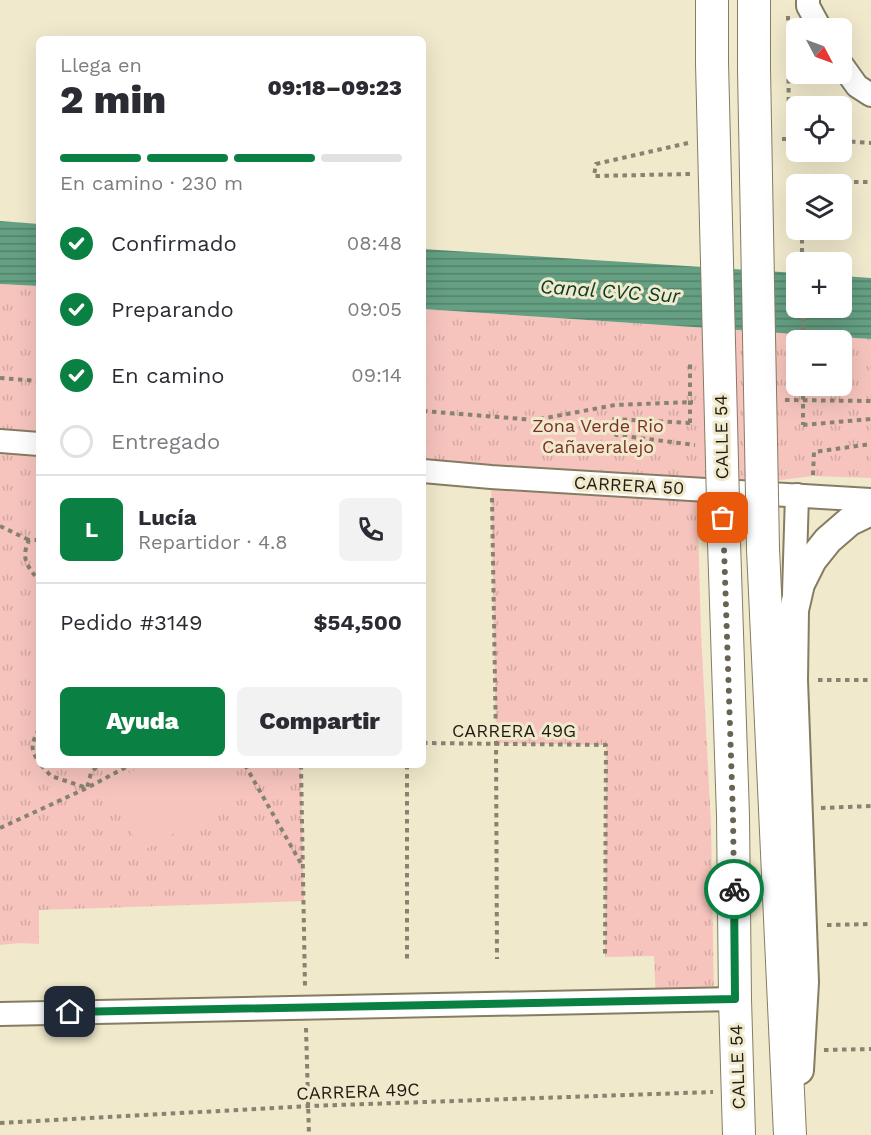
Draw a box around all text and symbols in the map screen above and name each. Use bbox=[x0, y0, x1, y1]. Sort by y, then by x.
north arrow bbox=[786, 18, 852, 84]
map controls bbox=[786, 18, 852, 396]
text: Llega en bbox=[60, 53, 142, 77]
text: 09:18–09:23 bbox=[267, 75, 402, 100]
text: 2 min bbox=[60, 77, 166, 122]
button: locate bbox=[786, 96, 852, 162]
text: En camino · 230 m bbox=[60, 171, 243, 195]
button: layers bbox=[786, 174, 852, 240]
icon: check bbox=[60, 227, 93, 260]
text: Confirmado bbox=[111, 231, 237, 256]
text: 08:48 bbox=[347, 231, 402, 255]
button: + bbox=[786, 252, 852, 318]
water label: Canal CVC Sur bbox=[539, 274, 682, 308]
icon: check bbox=[60, 293, 93, 326]
text: Preparando bbox=[111, 297, 234, 322]
text: 09:05 bbox=[347, 297, 402, 321]
button: − bbox=[786, 330, 852, 396]
icon: check bbox=[60, 359, 93, 392]
text: En camino bbox=[111, 363, 225, 388]
text: 09:14 bbox=[351, 363, 402, 387]
street label: CALLE 54 bbox=[710, 394, 732, 480]
park label: Zona Verde Rio Cañaveralejo bbox=[532, 415, 664, 457]
text: Entregado bbox=[111, 429, 220, 454]
street label: CARRERA 50 bbox=[573, 472, 685, 498]
pin bbox=[697, 492, 748, 543]
button: phone bbox=[339, 498, 402, 561]
icon: bag bbox=[706, 501, 739, 534]
text: Lucía bbox=[138, 505, 196, 530]
text: L bbox=[85, 517, 98, 542]
text: Repartidor · 4.8 bbox=[138, 530, 288, 554]
text: Pedido #3149 bbox=[60, 610, 203, 635]
text: $54,500 bbox=[313, 610, 402, 635]
button: Ayuda bbox=[60, 687, 225, 756]
button: Compartir bbox=[237, 687, 402, 756]
street label: CARRERA 49G bbox=[452, 720, 576, 741]
courier bbox=[704, 859, 764, 919]
icon: bike bbox=[718, 873, 751, 906]
pin bbox=[44, 986, 95, 1037]
icon: home bbox=[53, 995, 86, 1028]
street label: CALLE 54 bbox=[725, 1024, 749, 1110]
street label: CARRERA 49C bbox=[296, 1078, 420, 1104]

